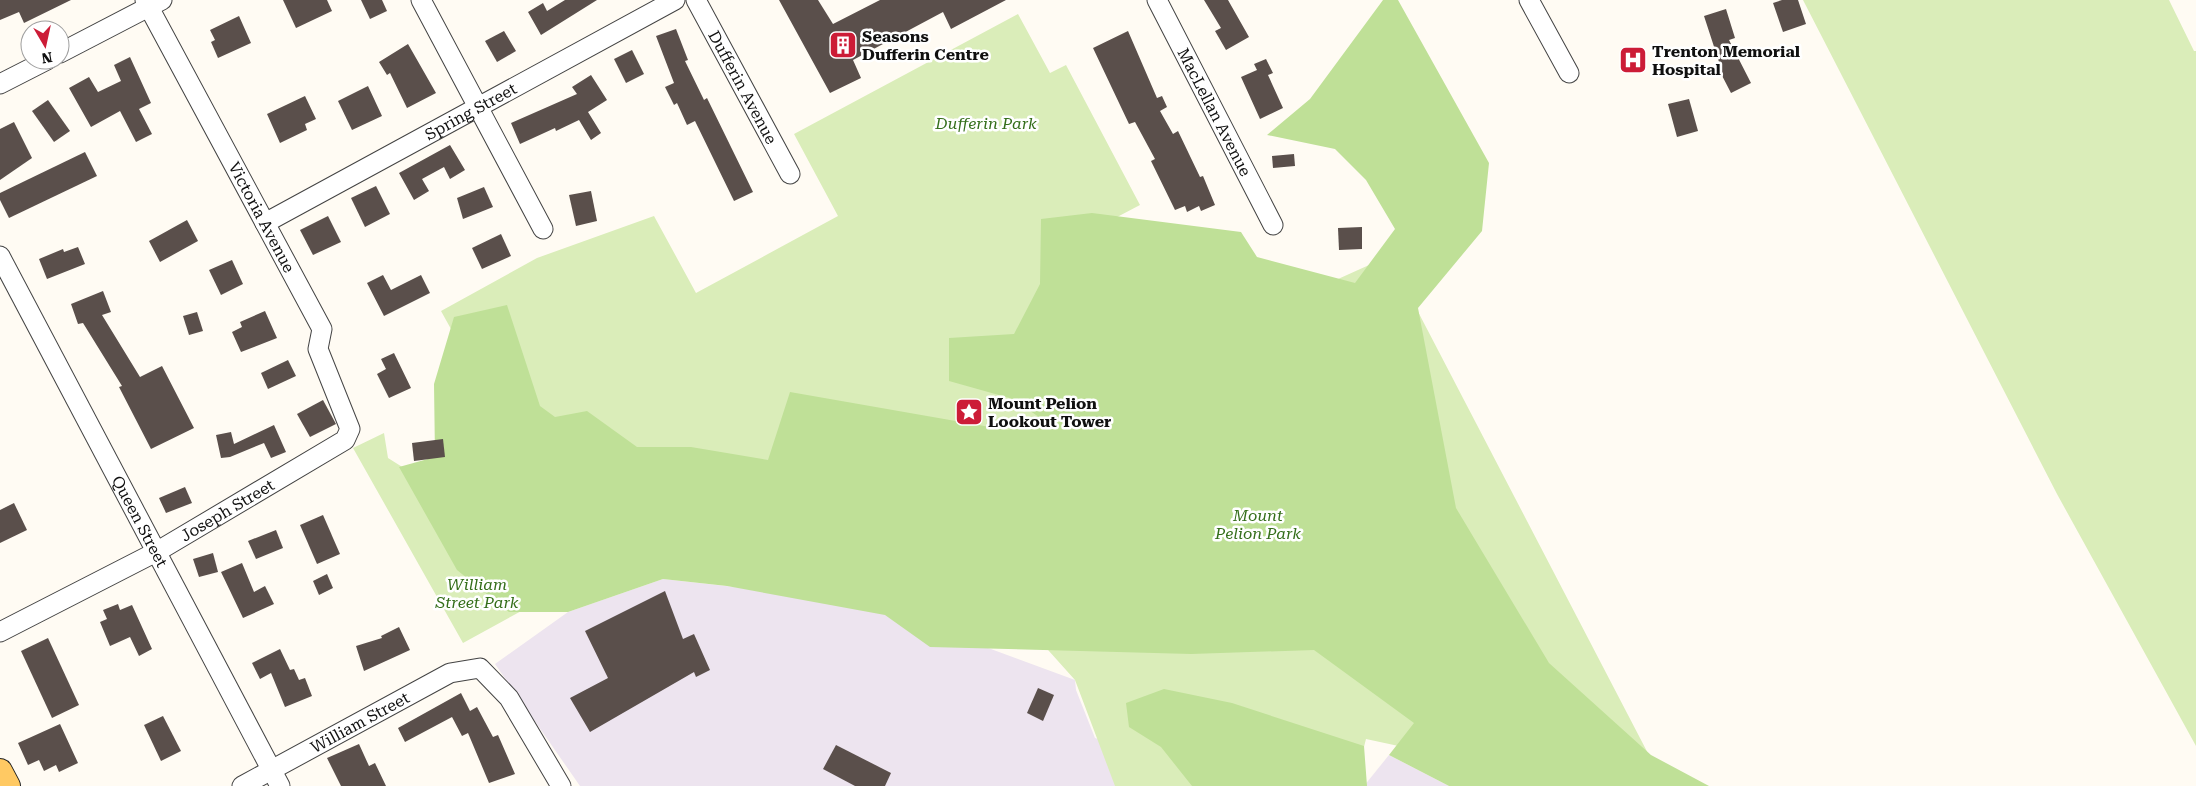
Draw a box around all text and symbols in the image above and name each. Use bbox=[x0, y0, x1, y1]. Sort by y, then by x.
north arrow bbox=[20, 20, 70, 70]
street label: Dufferin Avenue bbox=[704, 27, 781, 148]
place label: Seasons Dufferin Centre bbox=[862, 27, 989, 64]
building icon: Seasons Dufferin Centre bbox=[828, 30, 858, 60]
place label: Trenton Memorial Hospital bbox=[1652, 42, 1801, 79]
street label: MacLellan Avenue bbox=[1173, 45, 1255, 180]
hospital icon: Trenton Memorial Hospital bbox=[1618, 45, 1648, 75]
text: N bbox=[40, 49, 54, 67]
street label: Spring Street bbox=[422, 79, 520, 144]
park label: Dufferin Park bbox=[934, 114, 1037, 133]
street label: Victoria Avenue bbox=[224, 159, 299, 276]
place label: Mount Pelion Lookout Tower bbox=[988, 394, 1111, 431]
place icon: Mount Pelion Lookout Tower bbox=[954, 397, 984, 427]
street label: Queen Street bbox=[108, 473, 172, 570]
street label: Joseph Street bbox=[177, 475, 278, 546]
park label: Mount Pelion Park bbox=[1214, 506, 1301, 543]
park label: William Street Park bbox=[435, 575, 519, 612]
street label: William Street bbox=[307, 688, 413, 757]

